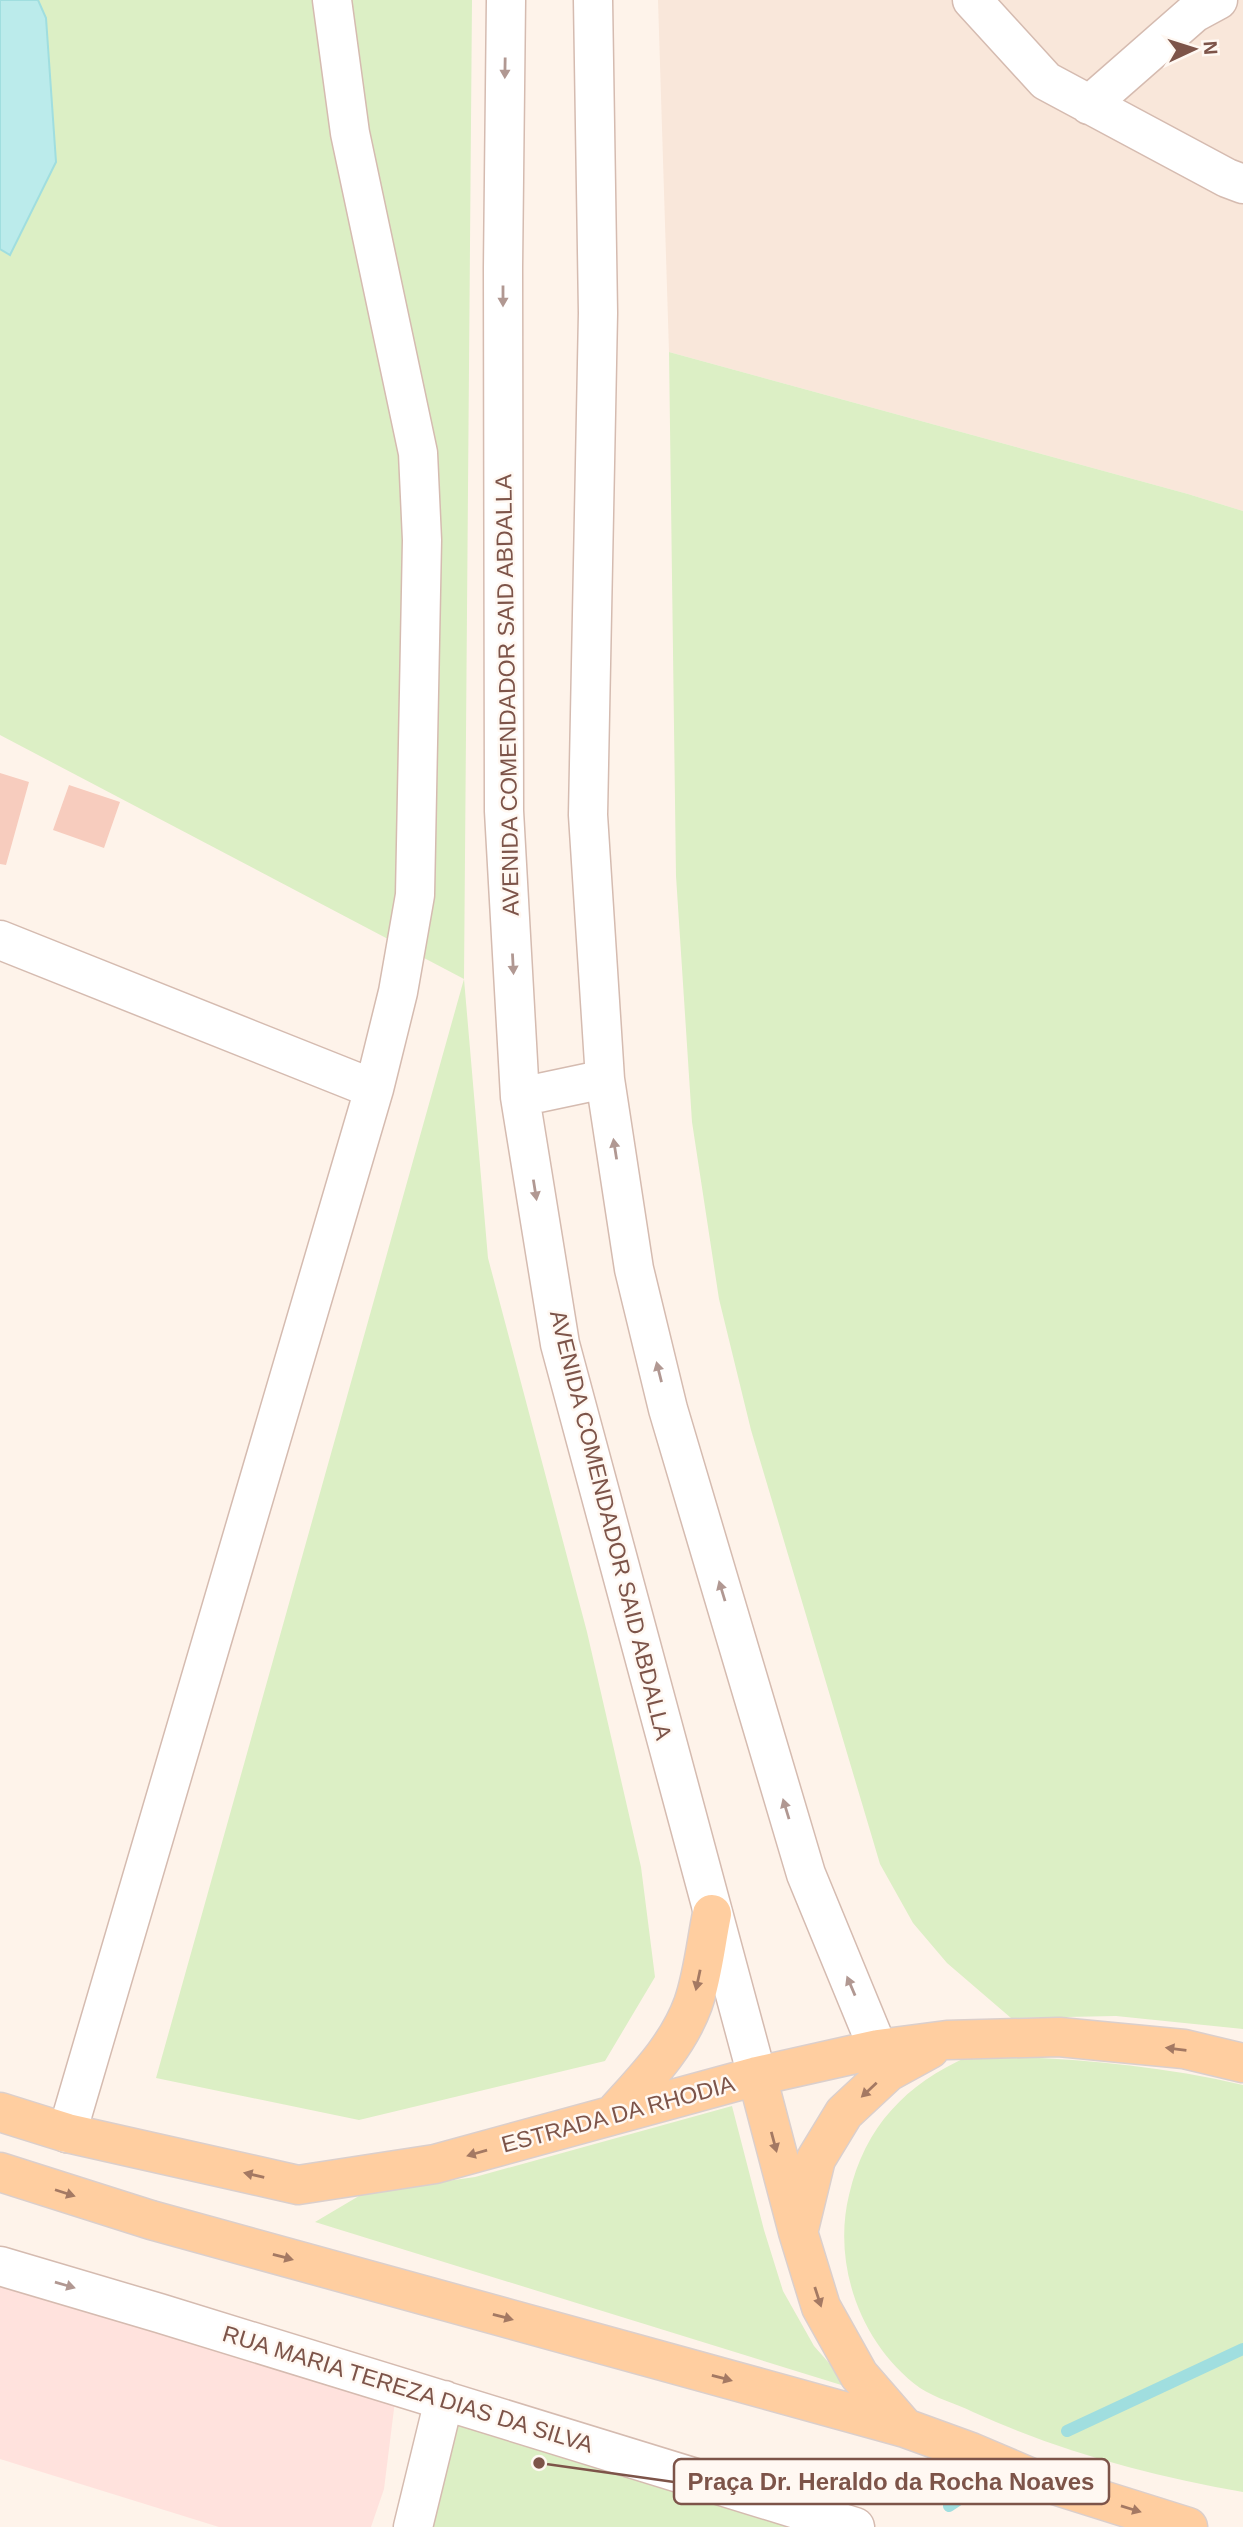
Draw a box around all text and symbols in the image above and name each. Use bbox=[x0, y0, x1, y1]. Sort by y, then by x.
north arrow bbox=[1159, 14, 1229, 84]
text: N bbox=[1200, 40, 1221, 55]
one-way arrow bbox=[499, 57, 511, 79]
one-way arrow bbox=[497, 285, 509, 307]
street label: AVENIDA COMENDADOR SAID ABDALLA bbox=[490, 473, 524, 916]
one-way arrow bbox=[507, 953, 518, 975]
one-way arrow bbox=[610, 1138, 621, 1160]
one-way arrow bbox=[530, 1179, 541, 1201]
street label: AVENIDA COMENDADOR SAID ABDALLA bbox=[545, 1308, 677, 1743]
one-way arrow bbox=[653, 1361, 664, 1383]
one-way arrow bbox=[716, 1580, 726, 1601]
one-way arrow bbox=[781, 1798, 791, 1819]
one-way arrow bbox=[692, 1969, 703, 1991]
one-way arrow bbox=[845, 1976, 857, 1996]
one-way arrow bbox=[1165, 2043, 1187, 2054]
street label: ESTRADA DA RHODIA bbox=[499, 2070, 738, 2158]
one-way arrow bbox=[861, 2081, 878, 2097]
one-way arrow bbox=[769, 2131, 780, 2153]
one-way arrow bbox=[466, 2148, 487, 2158]
one-way arrow bbox=[243, 2169, 265, 2180]
one-way arrow bbox=[55, 2188, 76, 2198]
one-way arrow bbox=[272, 2252, 294, 2263]
one-way arrow bbox=[55, 2280, 77, 2291]
one-way arrow bbox=[813, 2287, 824, 2308]
one-way arrow bbox=[492, 2312, 514, 2323]
street label: RUA MARIA TEREZA DIAS DA SILVA bbox=[220, 2320, 597, 2458]
one-way arrow bbox=[712, 2373, 733, 2383]
callout: Praça Dr. Heraldo da Rocha Noaves bbox=[674, 2459, 1109, 2504]
text: Praça Dr. Heraldo da Rocha Noaves bbox=[688, 2468, 1094, 2495]
one-way arrow bbox=[1120, 2504, 1141, 2515]

